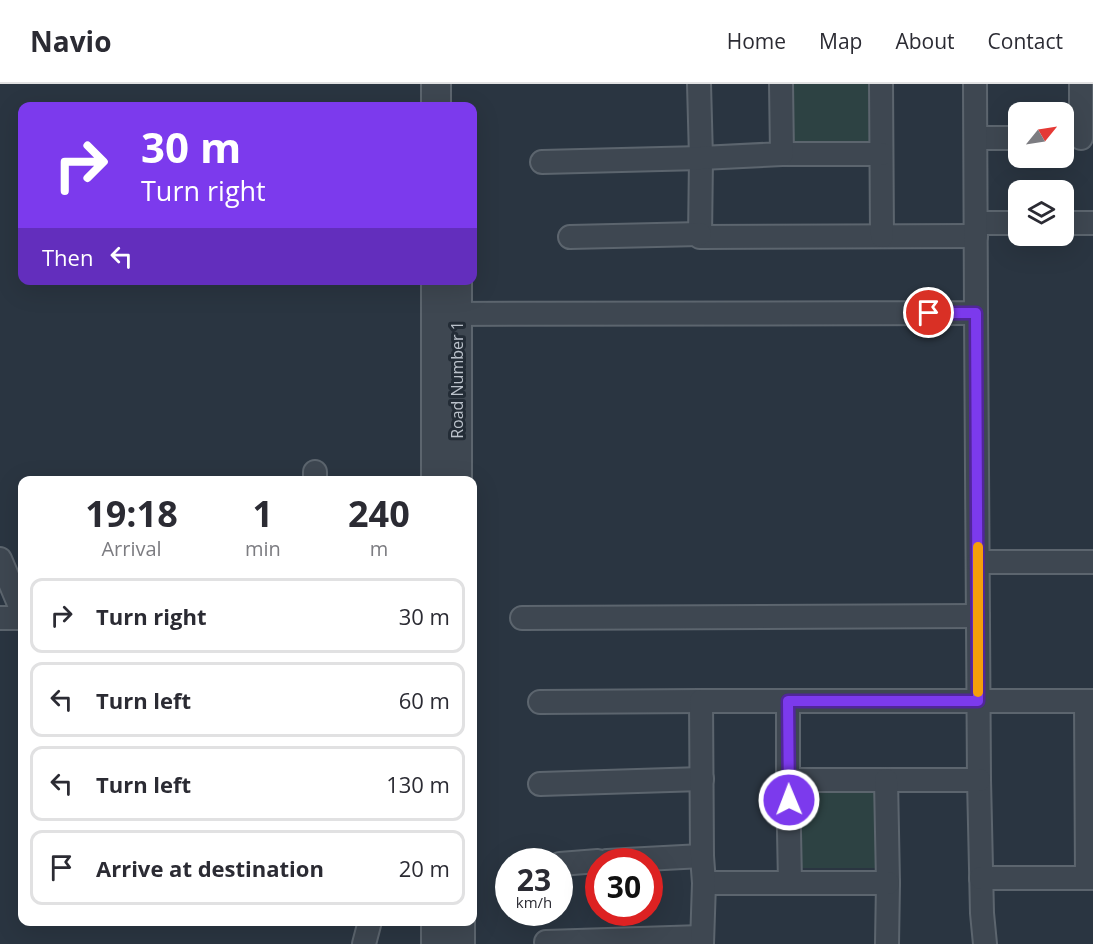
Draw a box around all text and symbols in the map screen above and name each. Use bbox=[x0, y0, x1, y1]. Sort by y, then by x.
text: Navio bbox=[30, 22, 111, 60]
text: Home bbox=[727, 27, 786, 55]
text: Map bbox=[819, 27, 862, 55]
text: About bbox=[895, 27, 955, 55]
text: Contact bbox=[988, 27, 1063, 55]
north arrow bbox=[1008, 102, 1074, 168]
map controls bbox=[1008, 102, 1074, 246]
text: 30 m bbox=[141, 118, 241, 175]
icon: right bbox=[42, 126, 120, 204]
text: Turn right bbox=[141, 172, 266, 209]
button: layers bbox=[1008, 180, 1074, 246]
icon: left bbox=[105, 240, 138, 273]
text: Then bbox=[42, 242, 93, 272]
pin bbox=[903, 287, 954, 338]
icon: arrive bbox=[912, 296, 945, 329]
street label: Road Number 1 bbox=[446, 321, 468, 439]
text: 19:18 bbox=[85, 489, 178, 538]
text: 1 bbox=[253, 489, 273, 538]
text: 240 bbox=[348, 489, 410, 538]
text: Arrival bbox=[101, 535, 162, 562]
text: min bbox=[245, 535, 281, 562]
text: m bbox=[370, 535, 388, 562]
icon: right bbox=[45, 599, 78, 632]
text: Turn right bbox=[96, 601, 207, 631]
text: 30 m bbox=[399, 601, 450, 631]
icon: left bbox=[45, 683, 78, 716]
text: Turn left bbox=[96, 685, 191, 715]
text: 60 m bbox=[399, 685, 450, 715]
icon: left bbox=[45, 767, 78, 800]
position arrow bbox=[757, 768, 821, 832]
text: Turn left bbox=[96, 769, 191, 799]
text: 130 m bbox=[386, 769, 450, 799]
speed limit sign: 30 bbox=[585, 848, 663, 926]
icon: arrive bbox=[45, 851, 78, 884]
text: Arrive at destination bbox=[96, 853, 324, 883]
text: 20 m bbox=[399, 853, 450, 883]
text: 23 bbox=[517, 859, 551, 900]
text: km/h bbox=[516, 892, 552, 912]

